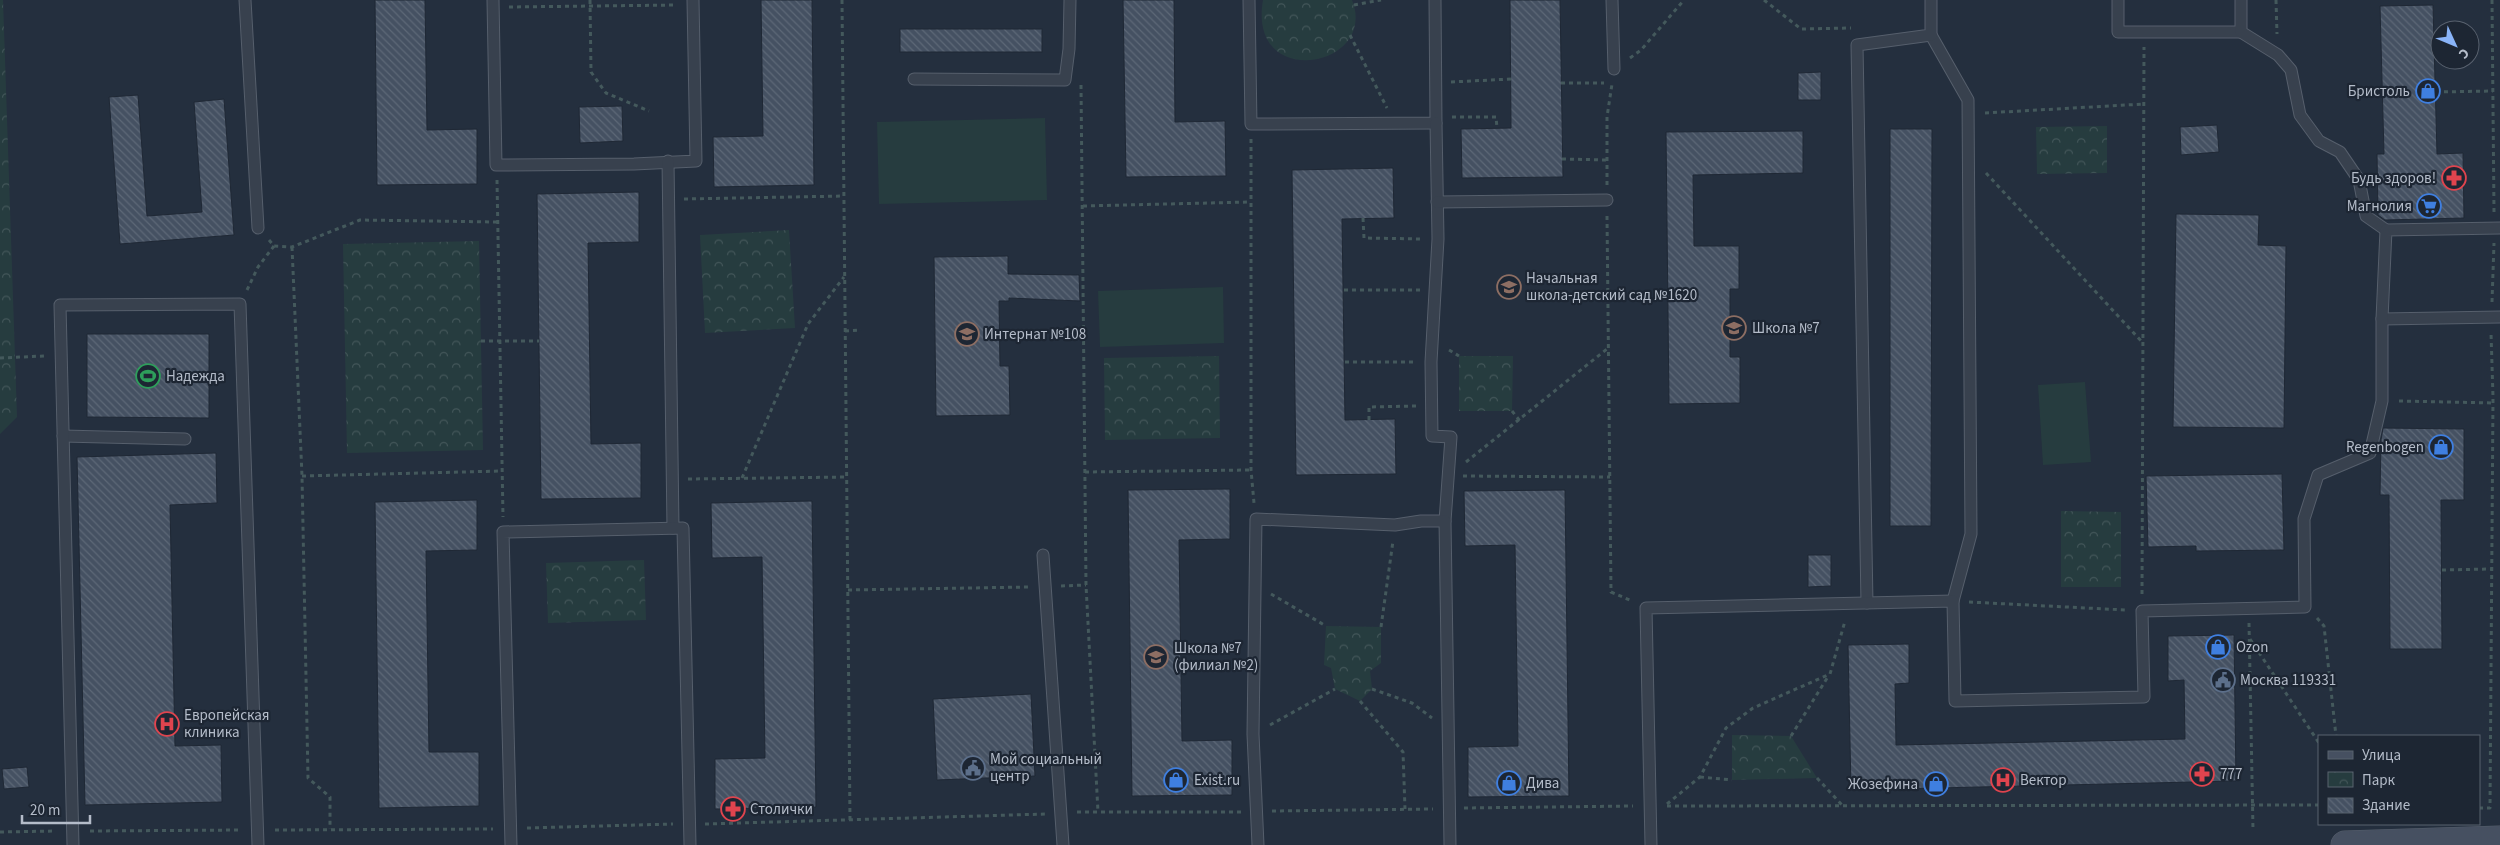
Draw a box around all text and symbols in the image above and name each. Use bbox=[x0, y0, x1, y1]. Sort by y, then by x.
north arrow bbox=[2430, 20, 2480, 70]
text: С bbox=[2454, 43, 2474, 63]
shop icon: Бристоль bbox=[2415, 78, 2441, 104]
place label: Бристоль bbox=[2348, 81, 2410, 102]
pharmacy icon: Будь здоров! bbox=[2441, 165, 2467, 191]
place label: Будь здоров! bbox=[2351, 168, 2436, 189]
supermarket icon: Магнолия bbox=[2416, 193, 2442, 219]
place label: Магнолия bbox=[2347, 196, 2412, 217]
place label: Начальная школа-детский сад №1620 bbox=[1526, 268, 1697, 306]
school or university icon: Начальная школа-детский сад №1620 bbox=[1496, 274, 1522, 300]
school or university icon: Школа №7 bbox=[1721, 315, 1747, 341]
place label: Школа №7 bbox=[1752, 318, 1820, 339]
school or university icon: Интернат №108 bbox=[954, 321, 980, 347]
place label: Интернат №108 bbox=[984, 324, 1086, 345]
sports icon: Надежда bbox=[135, 363, 161, 389]
place label: Надежда bbox=[166, 366, 225, 387]
shop icon: Regenbogen bbox=[2428, 434, 2454, 460]
place label: Regenbogen bbox=[2346, 437, 2424, 458]
shop icon: Ozon bbox=[2205, 634, 2231, 660]
place label: Ozon bbox=[2236, 637, 2268, 658]
place label: Школа №7 (филиал №2) bbox=[1174, 638, 1258, 676]
school or university icon: Школа №7 (филиал №2) bbox=[1143, 644, 1169, 670]
public building icon: Москва 119331 bbox=[2210, 667, 2236, 693]
place label: Москва 119331 bbox=[2240, 670, 2336, 691]
place label: Европейская клиника bbox=[184, 705, 270, 743]
hospital icon: Европейская клиника bbox=[154, 711, 180, 737]
legend bbox=[2318, 735, 2480, 825]
text: Улица bbox=[2362, 745, 2401, 766]
place label: Мой социальный центр bbox=[990, 749, 1102, 787]
public building icon: Мой социальный центр bbox=[960, 755, 986, 781]
pharmacy icon: 777 bbox=[2189, 761, 2215, 787]
place label: 777 bbox=[2220, 764, 2242, 785]
shop icon: Exist.ru bbox=[1163, 767, 1189, 793]
hospital icon: Вектор bbox=[1990, 767, 2016, 793]
place label: Exist.ru bbox=[1194, 770, 1240, 791]
shop icon: Дива bbox=[1496, 770, 1522, 796]
place label: Вектор bbox=[2020, 770, 2067, 791]
text: Парк bbox=[2362, 770, 2396, 791]
shop icon: Жозефина bbox=[1923, 771, 1949, 797]
place label: Дива bbox=[1526, 773, 1559, 794]
place label: Жозефина bbox=[1848, 774, 1918, 795]
scale bar bbox=[22, 792, 90, 824]
text: Здание bbox=[2362, 795, 2410, 816]
pharmacy icon: Столички bbox=[720, 796, 746, 822]
place label: Столички bbox=[750, 799, 813, 820]
text: 20 m bbox=[30, 800, 60, 821]

